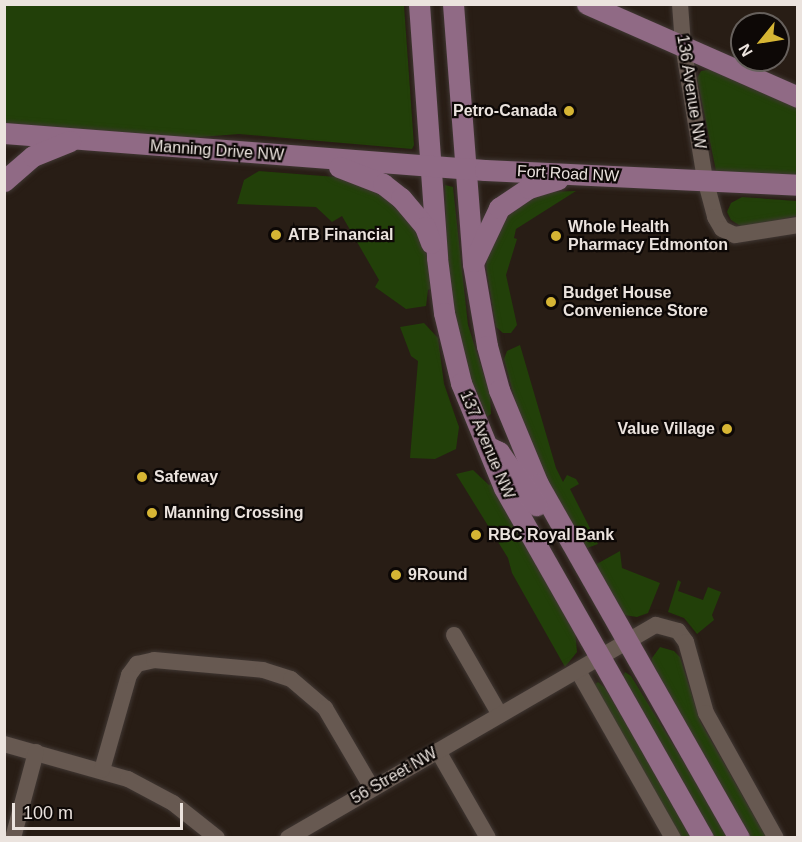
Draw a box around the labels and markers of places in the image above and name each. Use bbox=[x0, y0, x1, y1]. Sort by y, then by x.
place label: Petro-Canada bbox=[453, 101, 557, 121]
marker: Petro-Canada bbox=[562, 104, 576, 118]
place label: Whole Health Pharmacy Edmonton bbox=[568, 217, 728, 255]
place label: ATB Financial bbox=[288, 225, 393, 245]
marker: ATB Financial bbox=[269, 228, 283, 242]
marker: Whole Health Pharmacy Edmonton bbox=[549, 229, 563, 243]
place label: Budget House Convenience Store bbox=[563, 283, 708, 321]
marker: Budget House Convenience Store bbox=[544, 295, 558, 309]
place label: Value Village bbox=[617, 419, 715, 439]
marker: Value Village bbox=[720, 422, 734, 436]
place label: Safeway bbox=[154, 467, 218, 487]
marker: Safeway bbox=[135, 470, 149, 484]
place label: Manning Crossing bbox=[164, 503, 304, 523]
marker: Manning Crossing bbox=[145, 506, 159, 520]
place label: RBC Royal Bank bbox=[488, 525, 614, 545]
marker: RBC Royal Bank bbox=[469, 528, 483, 542]
place label: 9Round bbox=[408, 565, 468, 585]
marker: 9Round bbox=[389, 568, 403, 582]

